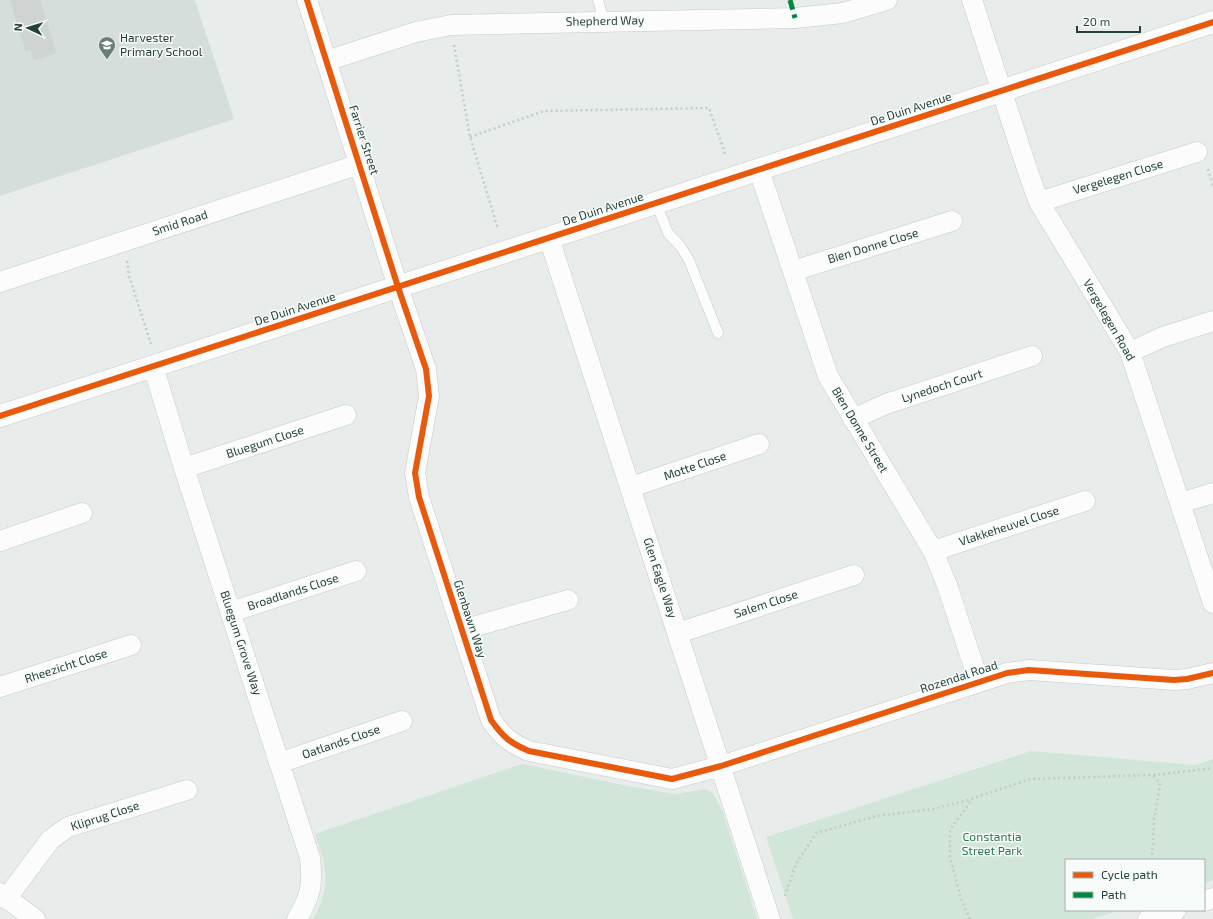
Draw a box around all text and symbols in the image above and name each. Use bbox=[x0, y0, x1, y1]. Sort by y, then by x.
north arrow bbox=[8, 8, 48, 48]
scale bar bbox=[1077, 8, 1140, 34]
street label: Shepherd Way bbox=[565, 12, 645, 28]
text: 20 m bbox=[1083, 14, 1110, 28]
text: N bbox=[11, 23, 24, 32]
place label: Harvester Primary School bbox=[120, 30, 203, 58]
school or university icon: Harvester Primary School bbox=[97, 35, 117, 60]
street label: De Duin Avenue bbox=[868, 88, 953, 128]
street label: Farrier Street bbox=[347, 103, 383, 177]
street label: Vergelegen Close bbox=[1071, 156, 1165, 196]
street label: De Duin Avenue bbox=[560, 188, 645, 228]
street label: Smid Road bbox=[150, 207, 209, 238]
street label: Bien Donne Close bbox=[826, 225, 920, 265]
street label: Vergelegen Road bbox=[1081, 276, 1139, 363]
street label: De Duin Avenue bbox=[252, 288, 337, 328]
street label: Lynedoch Court bbox=[899, 365, 984, 405]
street label: Bien Donne Street bbox=[830, 384, 892, 475]
street label: Bluegum Close bbox=[224, 422, 305, 460]
street label: Motte Close bbox=[661, 448, 728, 482]
street label: Vlakkeheuvel Close bbox=[957, 502, 1061, 548]
street label: Glen Eagle Way bbox=[641, 536, 681, 620]
street label: Broadlands Close bbox=[245, 570, 340, 612]
street label: Glenbawn Way bbox=[452, 578, 490, 660]
street label: Salem Close bbox=[732, 586, 799, 620]
street label: Bluegum Grove Way bbox=[218, 589, 266, 697]
street label: Rheezicht Close bbox=[23, 645, 109, 685]
street label: Rozendal Road bbox=[918, 657, 999, 695]
street label: Oatlands Close bbox=[300, 721, 382, 761]
street label: Kliprug Close bbox=[69, 797, 141, 833]
park label: Constantia Street Park bbox=[962, 829, 1022, 857]
legend bbox=[1065, 859, 1205, 911]
text: Cycle path bbox=[1101, 867, 1158, 881]
text: Path bbox=[1101, 887, 1126, 901]

